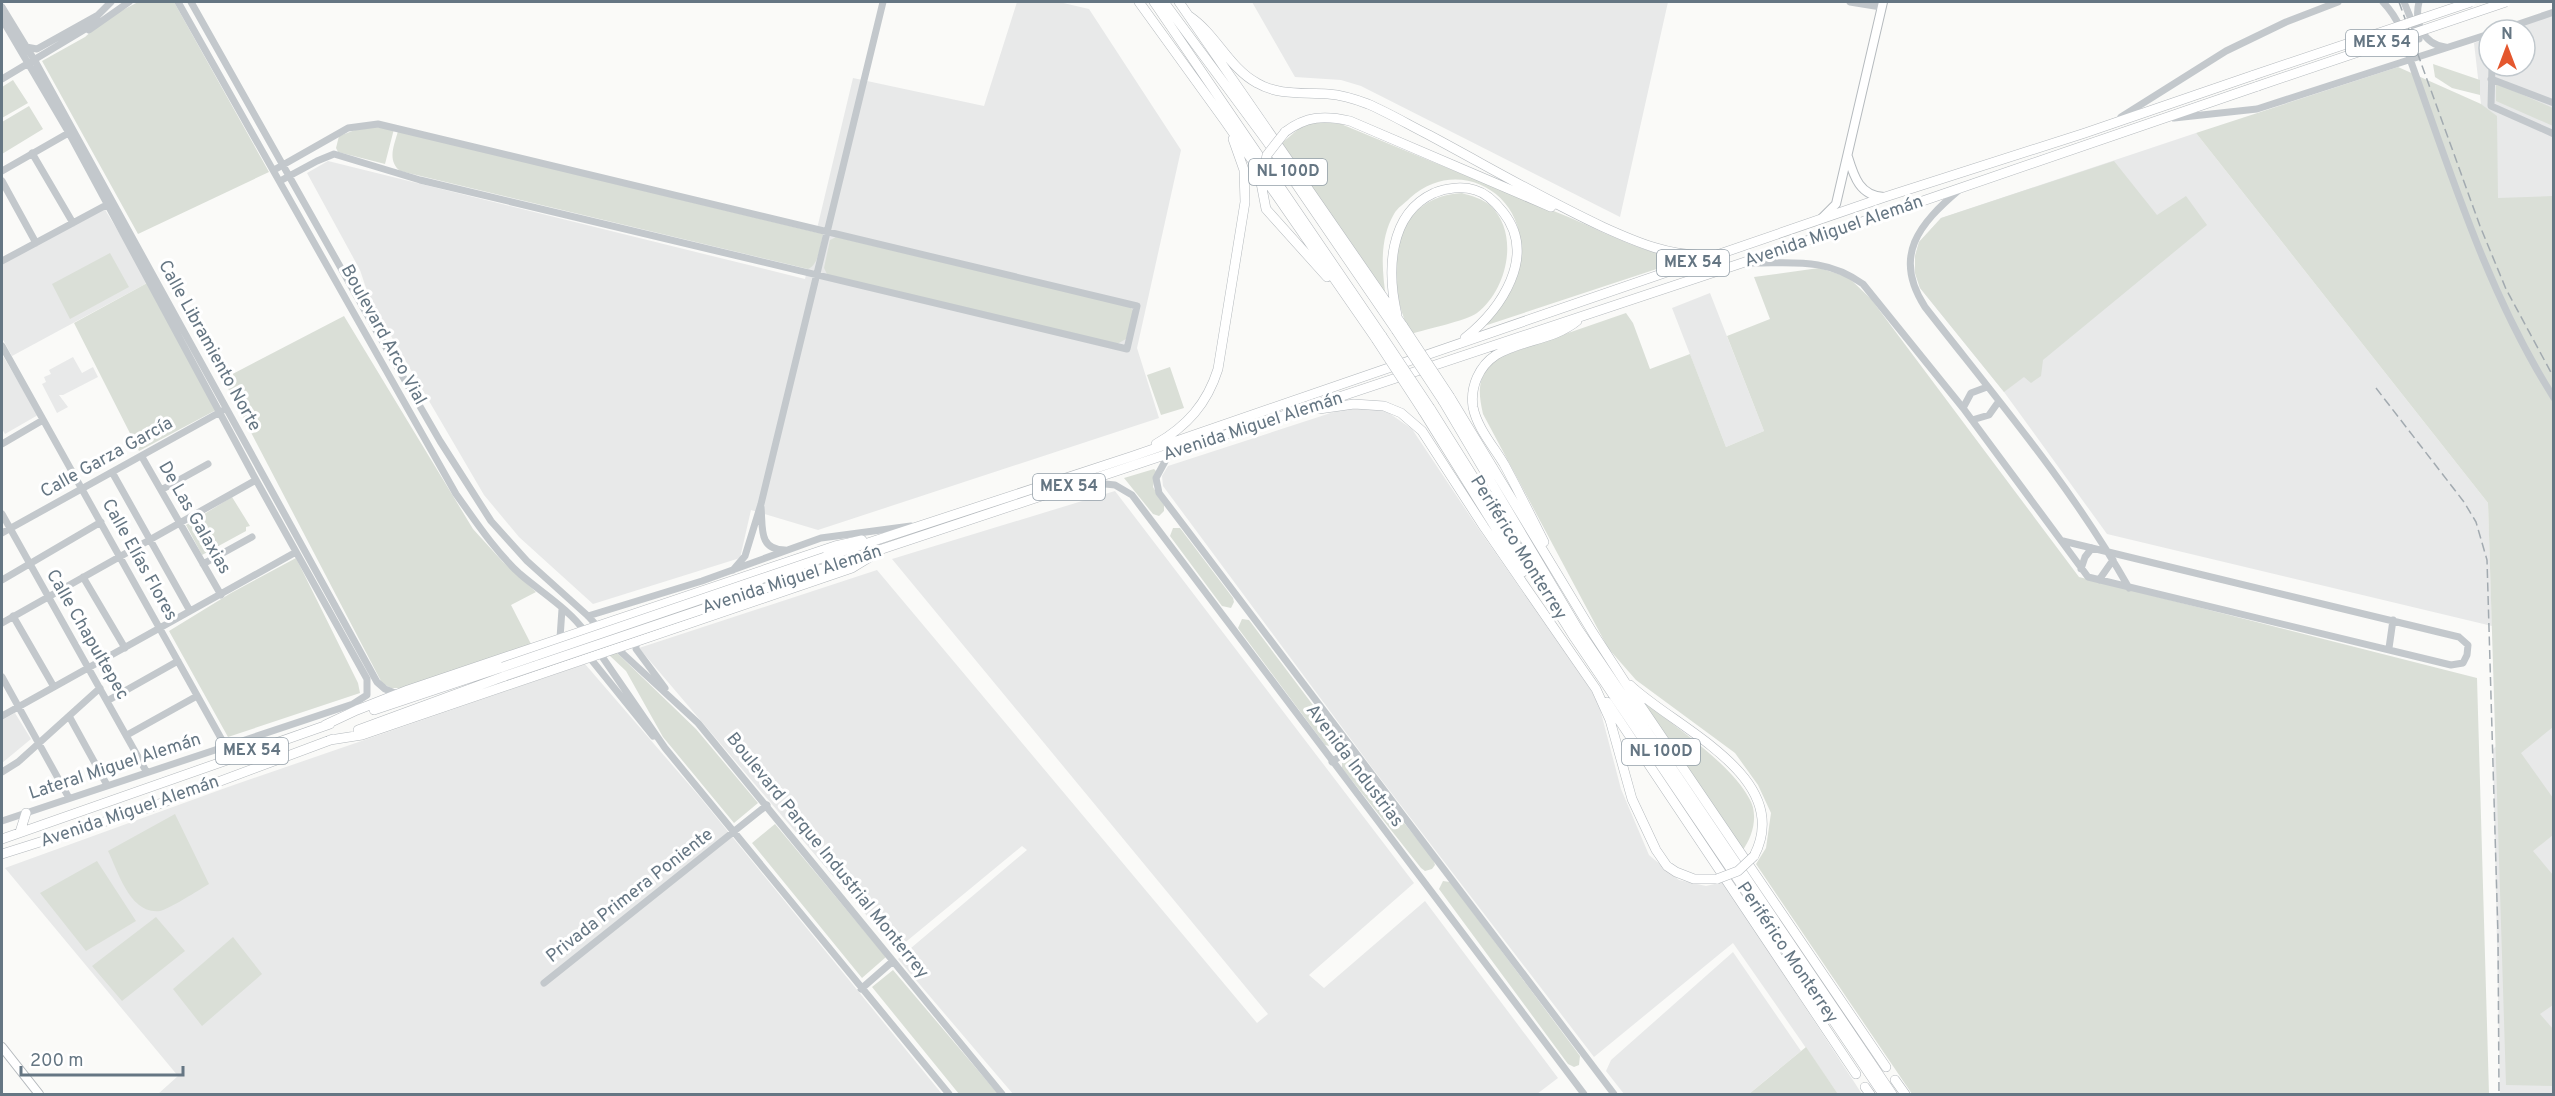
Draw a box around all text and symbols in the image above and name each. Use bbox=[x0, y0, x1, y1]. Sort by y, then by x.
north arrow bbox=[2477, 18, 2537, 78]
text: N bbox=[2501, 25, 2513, 45]
road number: MEX 54 bbox=[2346, 30, 2418, 56]
road number: NL 100D bbox=[1249, 159, 1327, 185]
street label: Avenida Miguel Alemán bbox=[1742, 191, 1926, 273]
road number: MEX 54 bbox=[1657, 250, 1729, 276]
street label: Calle Libramiento Norte bbox=[152, 256, 266, 436]
street label: Boulevard Arco Vial bbox=[335, 261, 431, 409]
street label: Avenida Miguel Alemán bbox=[1160, 387, 1346, 467]
street label: Calle Garza García bbox=[37, 412, 177, 504]
street label: De Las Galaxias bbox=[152, 458, 236, 578]
street label: Periférico Monterrey bbox=[1464, 472, 1572, 624]
road number: MEX 54 bbox=[1033, 474, 1105, 500]
street label: Calle Elías Flores bbox=[96, 495, 182, 625]
street label: Avenida Miguel Alemán bbox=[699, 540, 885, 620]
street label: Calle Chapultepec bbox=[40, 566, 134, 704]
street label: Avenida Industrias bbox=[1300, 700, 1408, 832]
street label: Lateral Miguel Alemán bbox=[26, 728, 204, 806]
street label: Boulevard Parque Industrial Monterrey bbox=[720, 728, 934, 984]
road number: MEX 54 bbox=[216, 738, 288, 764]
road number: NL 100D bbox=[1622, 739, 1700, 765]
street label: Avenida Miguel Alemán bbox=[38, 771, 222, 853]
street label: Privada Primera Poniente bbox=[542, 824, 718, 968]
street label: Periférico Monterrey bbox=[1731, 878, 1843, 1028]
scale bar bbox=[21, 1039, 183, 1077]
text: 200 m bbox=[30, 1050, 83, 1073]

